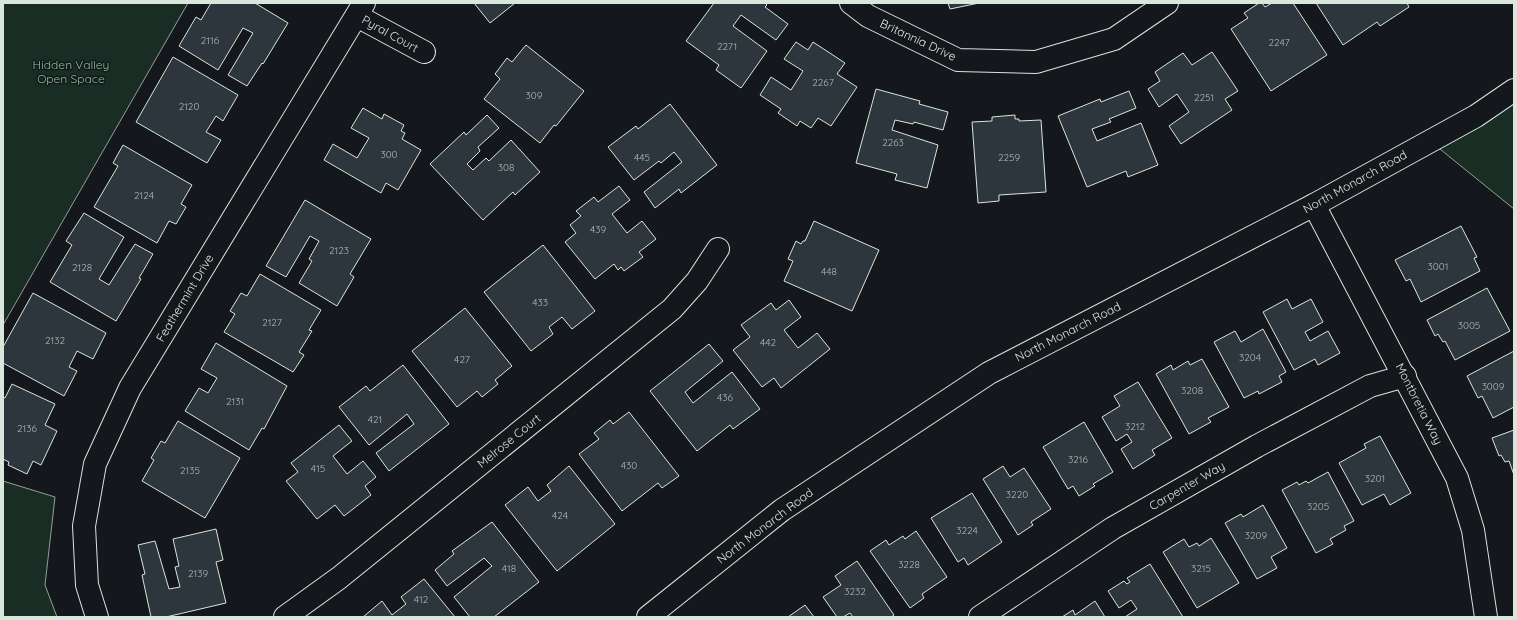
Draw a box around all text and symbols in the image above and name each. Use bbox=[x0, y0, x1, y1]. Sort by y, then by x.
street label: Pyral Court bbox=[359, 12, 421, 55]
street label: Britannia Drive bbox=[878, 15, 959, 64]
house number: 2116 bbox=[201, 34, 220, 47]
house number: 2247 bbox=[1268, 36, 1290, 49]
house number: 2271 bbox=[717, 40, 737, 53]
park label: Hidden Valley Open Space bbox=[33, 57, 109, 86]
house number: 2267 bbox=[812, 76, 834, 89]
house number: 309 bbox=[526, 89, 543, 102]
house number: 2251 bbox=[1194, 91, 1214, 104]
house number: 2120 bbox=[179, 100, 199, 113]
house number: 2263 bbox=[882, 136, 904, 149]
street label: North Monarch Road bbox=[1300, 147, 1409, 216]
house number: 300 bbox=[380, 148, 398, 161]
house number: 445 bbox=[634, 151, 650, 164]
house number: 2259 bbox=[998, 151, 1020, 164]
house number: 308 bbox=[498, 161, 514, 174]
house number: 2124 bbox=[134, 189, 154, 202]
house number: 439 bbox=[590, 223, 606, 236]
house number: 2123 bbox=[329, 244, 349, 257]
street label: Feathermint Drive bbox=[152, 251, 217, 344]
house number: 3001 bbox=[1428, 260, 1448, 273]
house number: 2128 bbox=[72, 261, 92, 274]
house number: 448 bbox=[821, 265, 837, 278]
house number: 433 bbox=[532, 296, 548, 309]
street label: North Monarch Road bbox=[1012, 298, 1123, 365]
house number: 2127 bbox=[262, 316, 282, 329]
house number: 3005 bbox=[1458, 319, 1480, 332]
house number: 2132 bbox=[45, 334, 65, 347]
house number: 442 bbox=[760, 336, 776, 349]
house number: 3204 bbox=[1239, 351, 1261, 364]
house number: 427 bbox=[454, 353, 470, 366]
street label: Montbretia Way bbox=[1392, 361, 1446, 447]
house number: 3009 bbox=[1482, 380, 1505, 393]
house number: 3208 bbox=[1181, 384, 1203, 397]
house number: 436 bbox=[717, 391, 734, 404]
house number: 2131 bbox=[226, 395, 244, 408]
street label: Melrose Court bbox=[474, 410, 543, 471]
house number: 421 bbox=[368, 413, 382, 426]
house number: 3212 bbox=[1125, 420, 1145, 433]
house number: 2136 bbox=[17, 422, 38, 435]
house number: 3216 bbox=[1068, 453, 1089, 466]
street label: Carpenter Way bbox=[1146, 458, 1227, 513]
house number: 430 bbox=[621, 459, 637, 472]
house number: 415 bbox=[311, 462, 325, 475]
house number: 2135 bbox=[180, 464, 200, 477]
house number: 3201 bbox=[1365, 472, 1385, 485]
street label: North Monarch Road bbox=[714, 485, 816, 567]
house number: 3220 bbox=[1006, 488, 1028, 501]
house number: 3205 bbox=[1307, 500, 1329, 513]
house number: 424 bbox=[552, 509, 568, 522]
house number: 3224 bbox=[956, 524, 978, 537]
house number: 3209 bbox=[1245, 529, 1268, 542]
house number: 3228 bbox=[898, 558, 920, 571]
house number: 418 bbox=[502, 562, 516, 575]
house number: 3215 bbox=[1191, 562, 1211, 575]
house number: 2139 bbox=[188, 567, 208, 580]
house number: 3232 bbox=[844, 585, 866, 598]
house number: 412 bbox=[414, 593, 429, 606]

